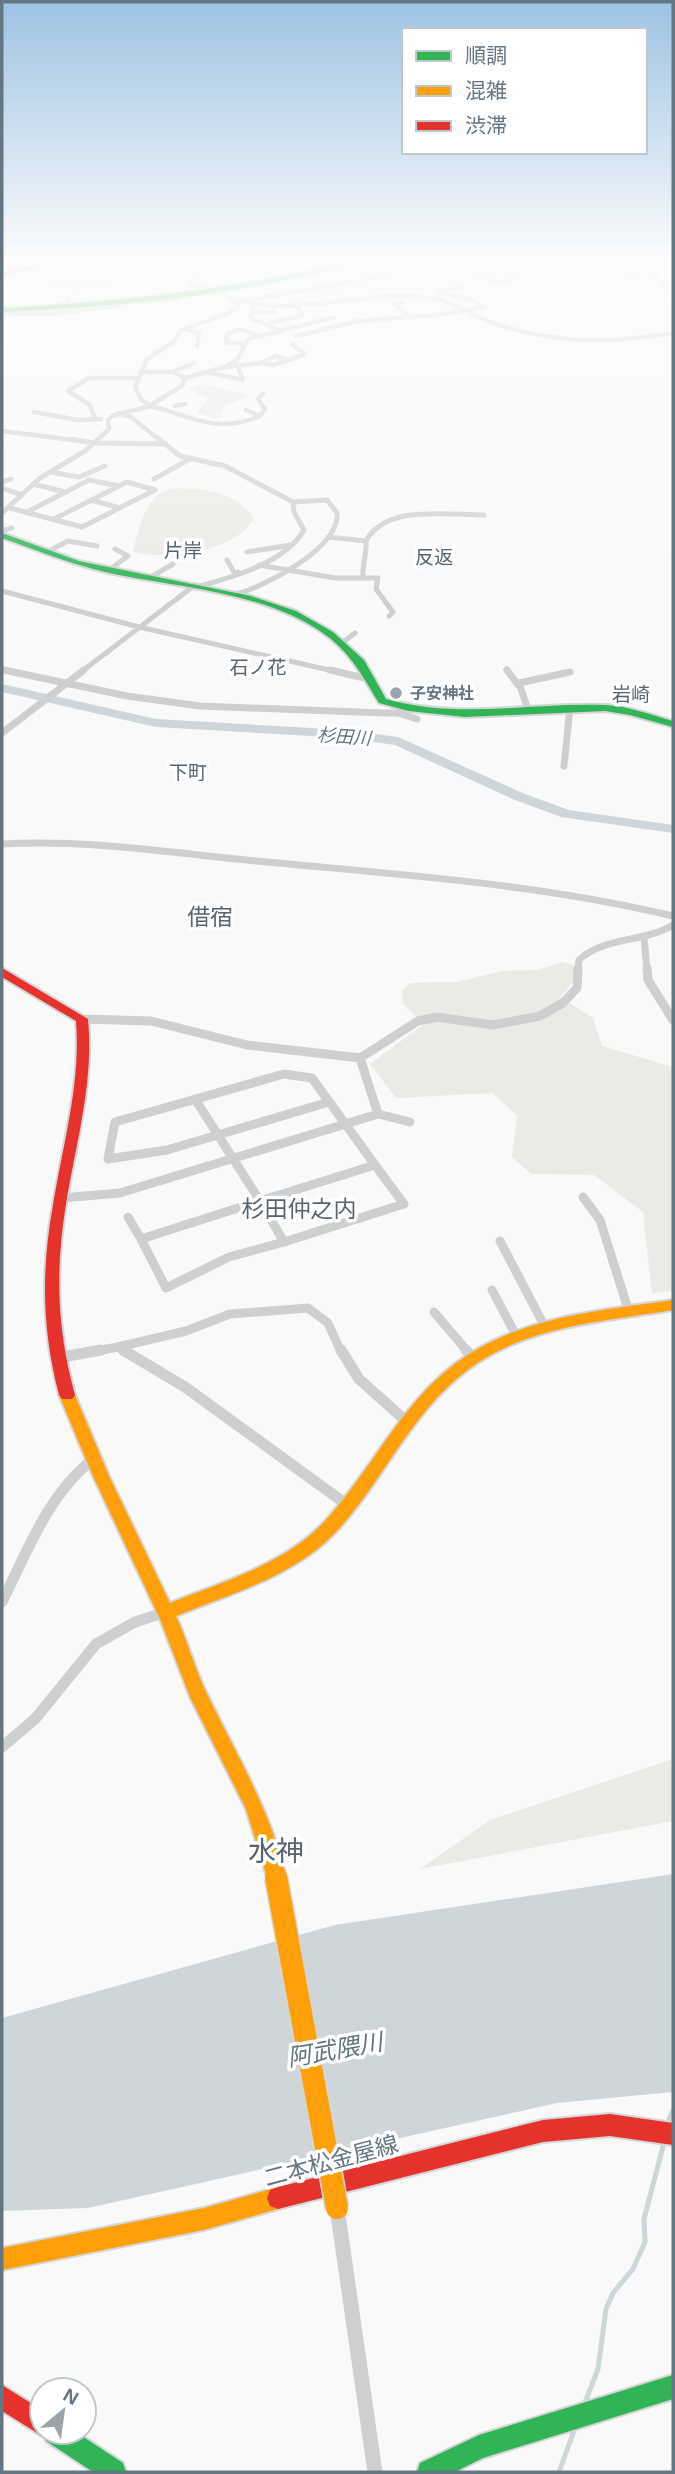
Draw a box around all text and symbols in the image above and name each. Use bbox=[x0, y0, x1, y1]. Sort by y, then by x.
legend bbox=[402, 28, 647, 154]
text: 順調 bbox=[465, 44, 507, 67]
text: 混雑 bbox=[465, 79, 507, 102]
text: 渋滞 bbox=[465, 114, 507, 137]
district label: 片岸 bbox=[164, 540, 202, 561]
district label: 反返 bbox=[415, 547, 453, 568]
district label: 石ノ花 bbox=[229, 657, 287, 678]
place label: 子安神社 bbox=[410, 684, 474, 702]
district label: 岩崎 bbox=[612, 684, 650, 705]
marker: 子安神社 bbox=[388, 685, 404, 701]
water label: 杉田川 bbox=[316, 725, 374, 749]
district label: 下町 bbox=[169, 762, 207, 783]
district label: 借宿 bbox=[187, 904, 233, 930]
district label: 杉田仲之内 bbox=[242, 1196, 357, 1222]
district label: 水神 bbox=[248, 1836, 304, 1867]
water label: 阿武隈川 bbox=[285, 2027, 387, 2071]
street label: 二本松金屋線 bbox=[261, 2131, 401, 2191]
north arrow bbox=[28, 2376, 98, 2446]
text: N bbox=[60, 2384, 82, 2409]

